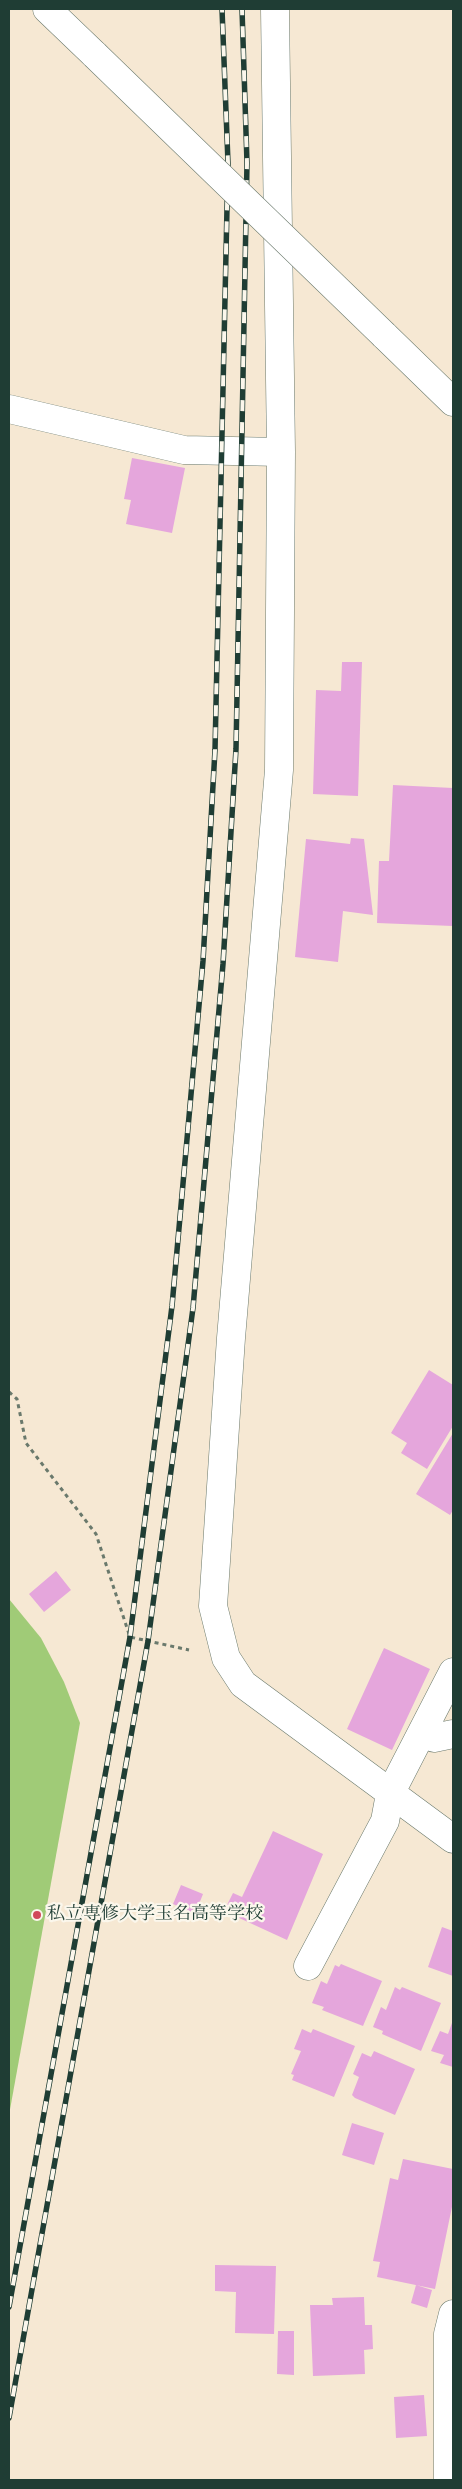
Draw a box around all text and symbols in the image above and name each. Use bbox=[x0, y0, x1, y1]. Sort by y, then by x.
place label: 私立専修大学玉名高等学校 bbox=[47, 1904, 263, 1926]
marker: 私立専修大学玉名高等学校 bbox=[31, 1909, 43, 1921]

